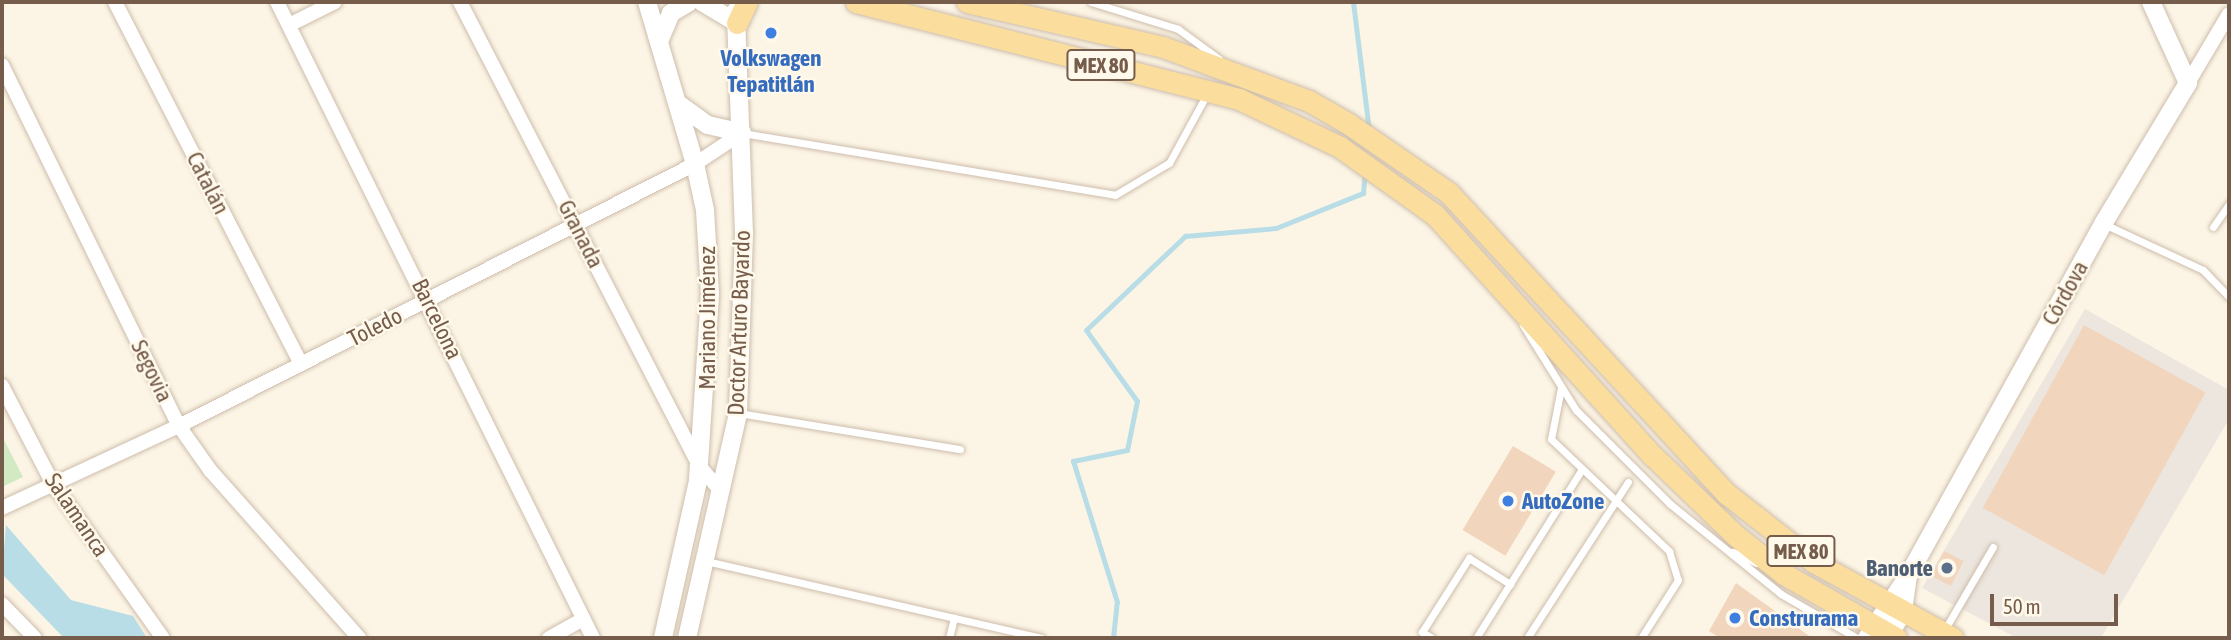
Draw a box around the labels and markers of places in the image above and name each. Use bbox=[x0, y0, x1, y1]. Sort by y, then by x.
marker: Volkswagen Tepatitlán bbox=[763, 25, 779, 41]
place label: Volkswagen Tepatitlán bbox=[721, 44, 821, 98]
place label: AutoZone bbox=[1522, 487, 1604, 515]
marker: AutoZone bbox=[1500, 493, 1516, 509]
place label: Banorte bbox=[1866, 554, 1933, 582]
marker: Banorte bbox=[1939, 560, 1955, 576]
place label: Construrama bbox=[1749, 604, 1858, 632]
marker: Construrama bbox=[1727, 610, 1743, 626]

